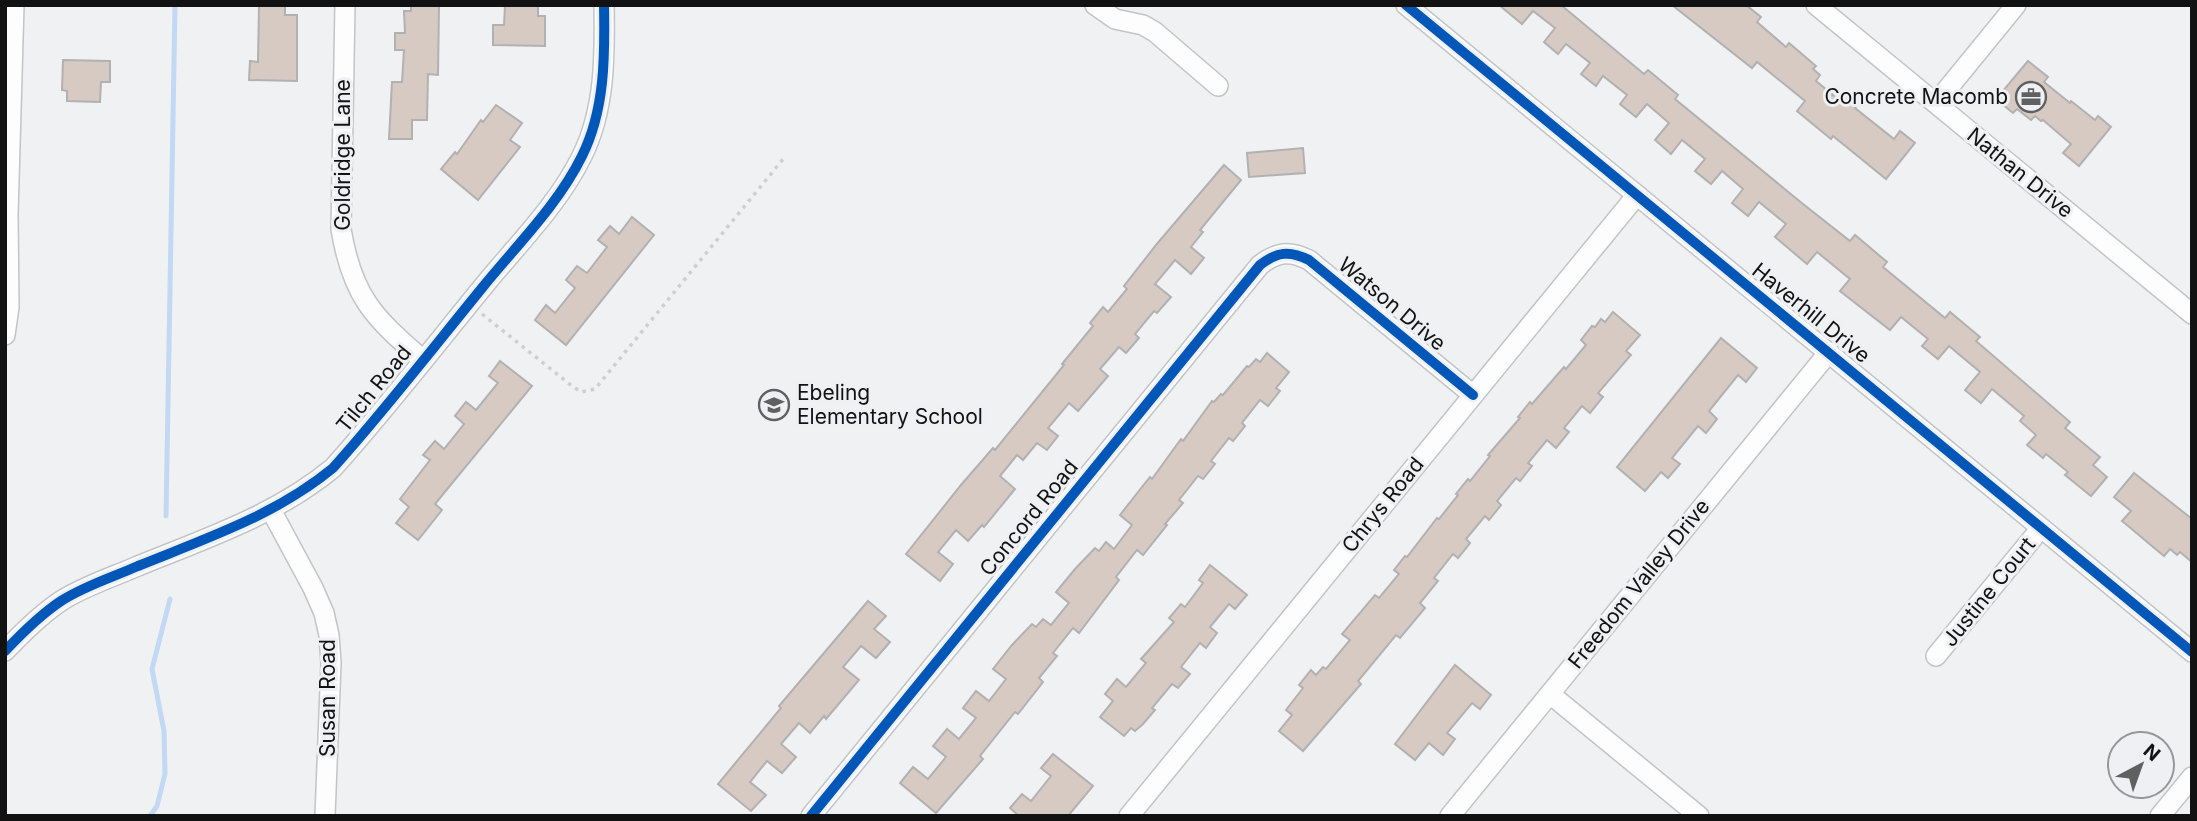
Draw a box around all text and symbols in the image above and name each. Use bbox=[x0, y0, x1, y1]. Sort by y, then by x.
street label: Goldridge Lane bbox=[330, 79, 355, 231]
office icon: Concrete Macomb bbox=[2014, 80, 2048, 114]
place label: Concrete Macomb bbox=[1824, 84, 2008, 109]
street label: Nathan Drive bbox=[1962, 122, 2078, 223]
street label: Watson Drive bbox=[1334, 252, 1451, 356]
street label: Haverhill Drive bbox=[1747, 257, 1875, 368]
street label: Tilch Road bbox=[331, 340, 416, 437]
place label: Ebeling Elementary School bbox=[797, 380, 983, 429]
school or university icon: Ebeling Elementary School bbox=[757, 388, 791, 422]
street label: Chrys Road bbox=[1337, 452, 1429, 557]
street label: Concord Road bbox=[974, 455, 1083, 581]
street label: Freedom Valley Drive bbox=[1563, 494, 1715, 673]
street label: Justine Court bbox=[1937, 532, 2040, 651]
street label: Susan Road bbox=[315, 639, 340, 757]
north arrow bbox=[2106, 730, 2176, 800]
text: N bbox=[2139, 739, 2165, 766]

